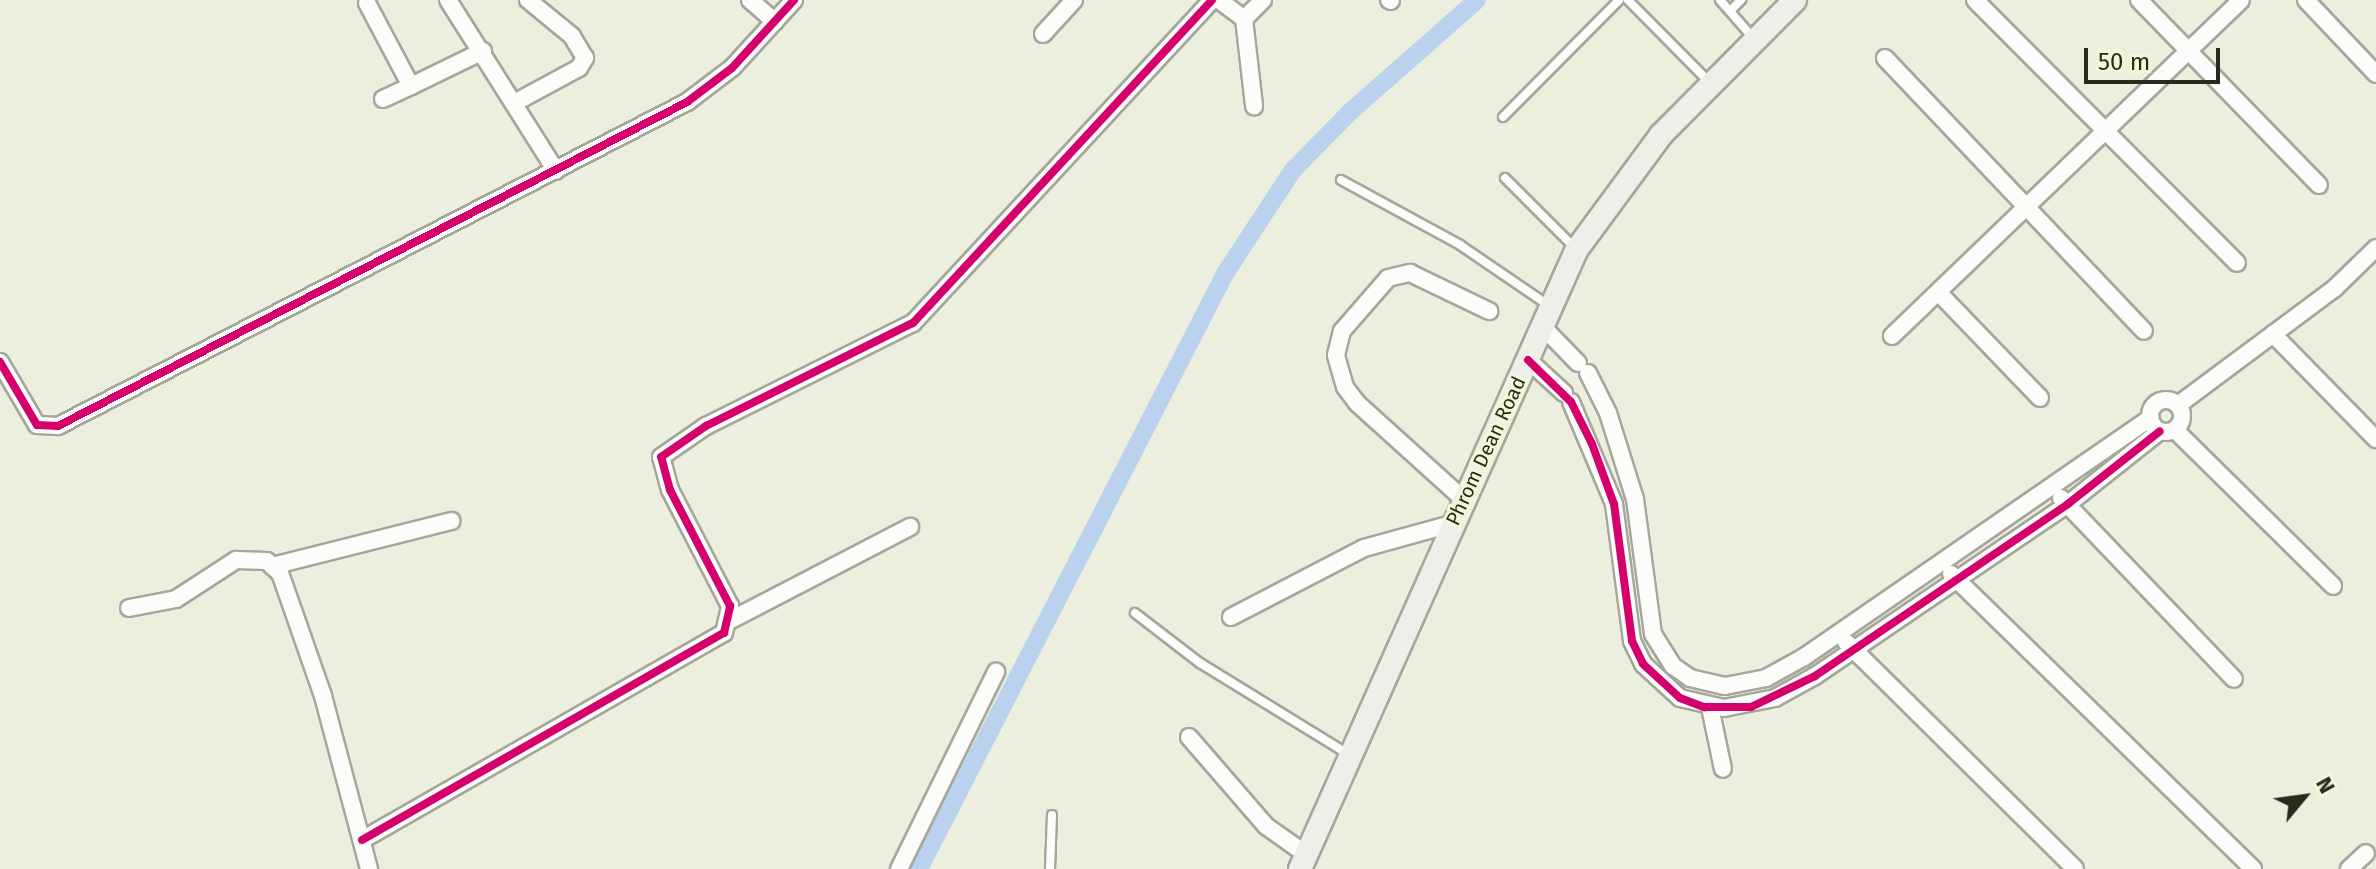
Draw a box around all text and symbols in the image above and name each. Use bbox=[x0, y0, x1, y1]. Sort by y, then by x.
scale bar bbox=[2088, 32, 2224, 82]
text: 50 m bbox=[2098, 48, 2150, 76]
street label: Phrom Dean Road bbox=[1441, 373, 1531, 529]
north arrow bbox=[2264, 757, 2344, 837]
text: N bbox=[2310, 772, 2341, 798]

